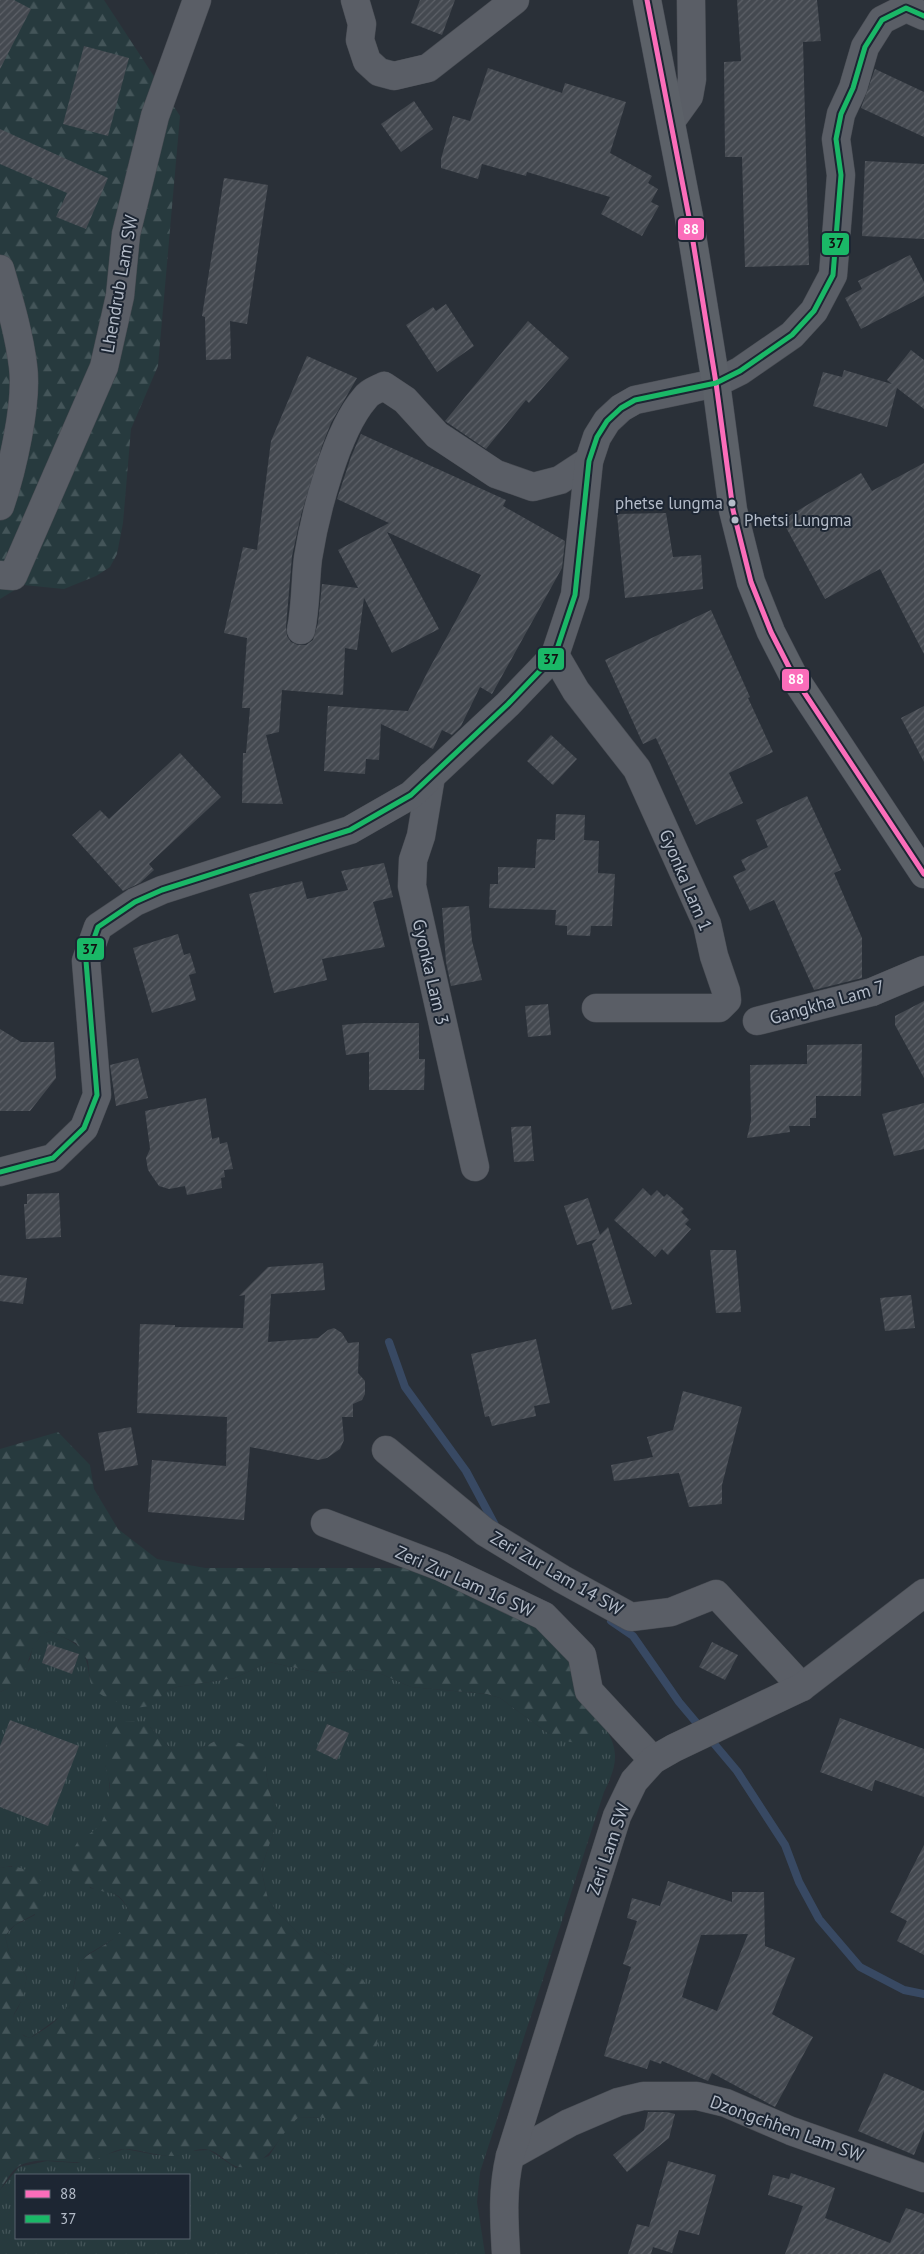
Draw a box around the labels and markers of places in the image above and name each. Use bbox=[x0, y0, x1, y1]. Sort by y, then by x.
place label: phetse lungma bbox=[615, 492, 723, 514]
marker: phetse lungma bbox=[727, 498, 737, 508]
place label: Phetsi Lungma bbox=[744, 509, 852, 531]
marker: Phetsi Lungma bbox=[730, 515, 740, 525]

